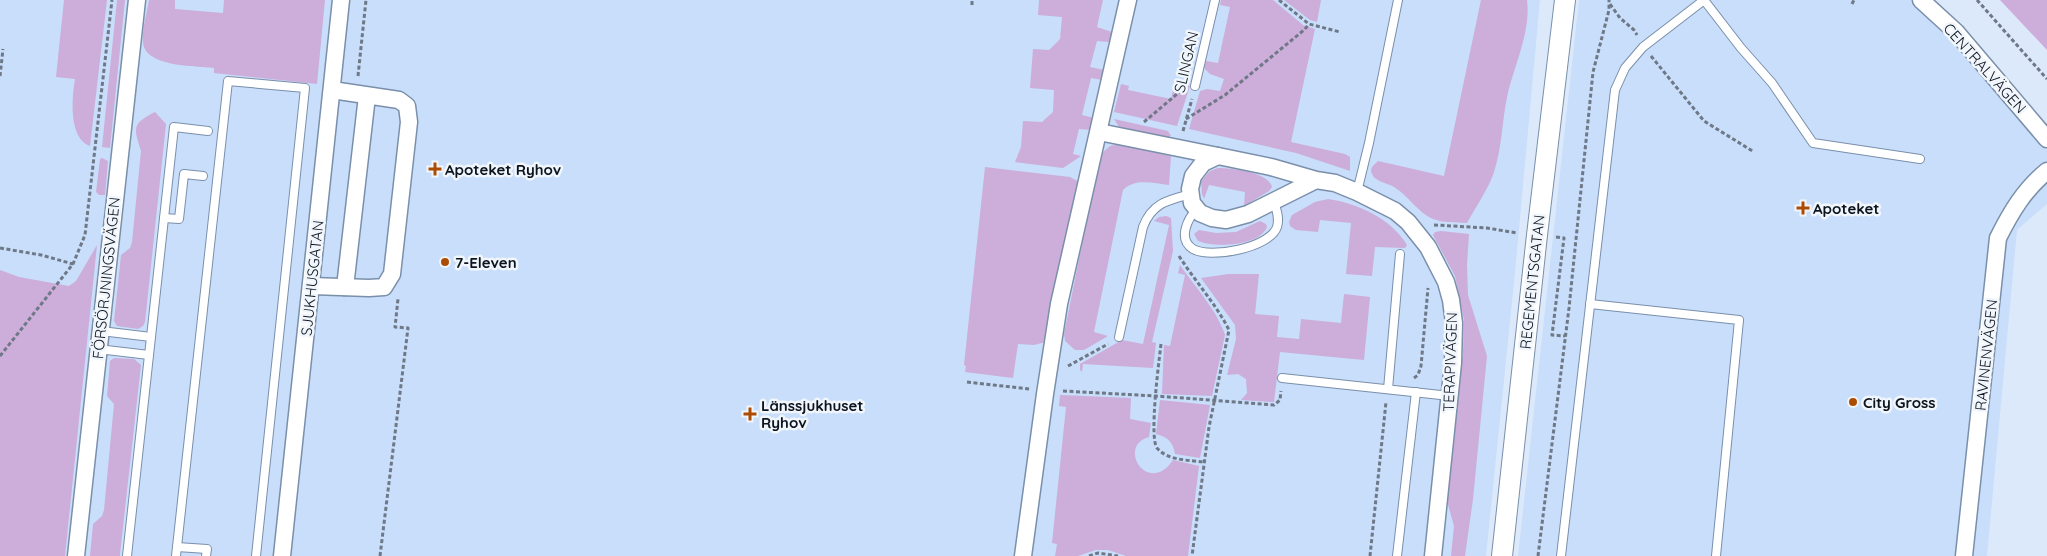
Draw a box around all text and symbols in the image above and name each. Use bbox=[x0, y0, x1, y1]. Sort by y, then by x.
street label: CENTRALVÄGEN bbox=[1940, 19, 2030, 117]
street label: SLINGAN bbox=[1170, 30, 1202, 94]
place label: Apoteket Ryhov bbox=[445, 160, 561, 179]
marker: Apoteket Ryhov bbox=[429, 163, 441, 175]
street label: FÖRSÖRJNINGSVÄGEN bbox=[88, 196, 124, 360]
place label: Apoteket bbox=[1813, 199, 1879, 218]
marker: Apoteket bbox=[1797, 202, 1809, 214]
street label: REGEMENTSGATAN bbox=[1515, 214, 1549, 350]
street label: SJUKHUSGATAN bbox=[296, 219, 328, 337]
place label: 7-Eleven bbox=[455, 253, 517, 272]
marker: 7-Eleven bbox=[439, 256, 451, 268]
street label: RAVINENVÄGEN bbox=[1971, 298, 2001, 412]
street label: TERAPIVÄGEN bbox=[1439, 312, 1461, 412]
place label: City Gross bbox=[1863, 393, 1936, 412]
place label: Länssjukhuset Ryhov bbox=[761, 396, 863, 432]
marker: City Gross bbox=[1847, 396, 1859, 408]
marker: Länssjukhuset Ryhov bbox=[743, 407, 757, 421]

